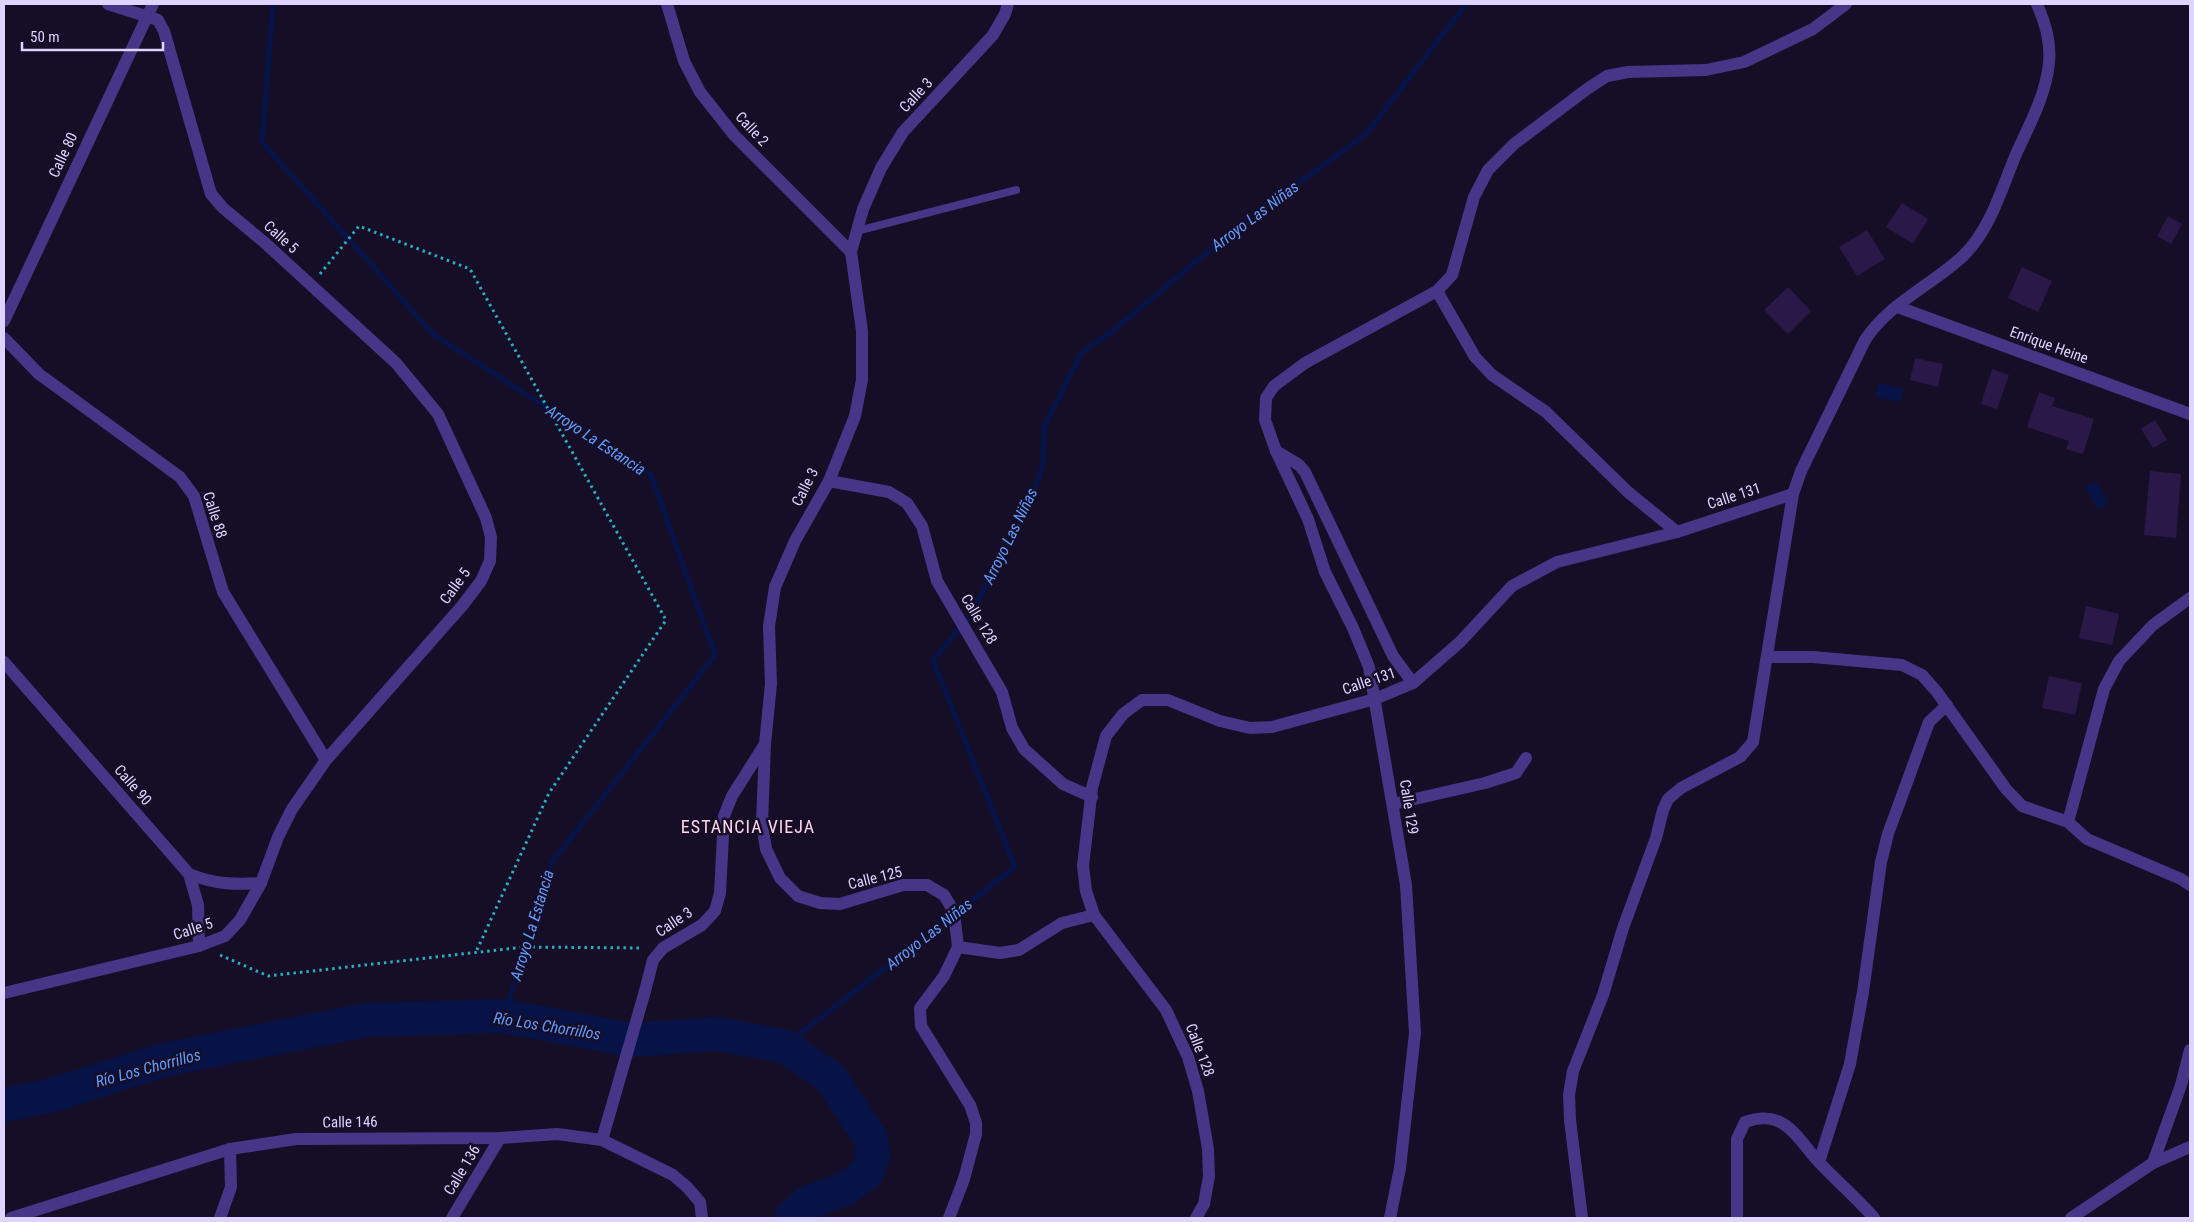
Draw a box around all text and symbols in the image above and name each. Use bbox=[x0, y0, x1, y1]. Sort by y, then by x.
scale bar bbox=[22, 20, 164, 52]
text: 50 m bbox=[30, 28, 60, 46]
street label: Calle 3 bbox=[896, 74, 936, 116]
street label: Calle 2 bbox=[732, 108, 772, 150]
street label: Calle 80 bbox=[45, 130, 81, 180]
water label: Arroyo Las Niñas bbox=[1207, 177, 1302, 256]
street label: Calle 5 bbox=[260, 217, 302, 257]
street label: Enrique Heine bbox=[2007, 323, 2091, 367]
water label: Arroyo La Estancia bbox=[542, 400, 649, 479]
street label: Calle 3 bbox=[788, 465, 822, 509]
street label: Calle 131 bbox=[1705, 479, 1763, 513]
water label: Arroyo Las Niñas bbox=[978, 485, 1041, 588]
street label: Calle 88 bbox=[199, 489, 231, 541]
street label: Calle 5 bbox=[436, 564, 474, 608]
street label: Calle 128 bbox=[957, 591, 1001, 647]
street label: Calle 131 bbox=[1340, 663, 1398, 699]
street label: Calle 90 bbox=[111, 761, 155, 809]
street label: Calle 129 bbox=[1396, 778, 1422, 836]
district label: ESTANCIA VIEJA bbox=[681, 816, 815, 837]
street label: Calle 125 bbox=[846, 863, 904, 893]
water label: Arroyo La Estancia bbox=[506, 867, 558, 984]
water label: Arroyo Las Niñas bbox=[881, 894, 976, 974]
street label: Calle 3 bbox=[652, 903, 696, 941]
street label: Calle 5 bbox=[171, 914, 215, 944]
water label: Río Los Chorrillos bbox=[492, 1008, 602, 1044]
street label: Calle 128 bbox=[1182, 1021, 1218, 1079]
water label: Río Los Chorrillos bbox=[93, 1045, 203, 1091]
street label: Calle 146 bbox=[322, 1113, 378, 1131]
street label: Calle 136 bbox=[440, 1142, 484, 1198]

